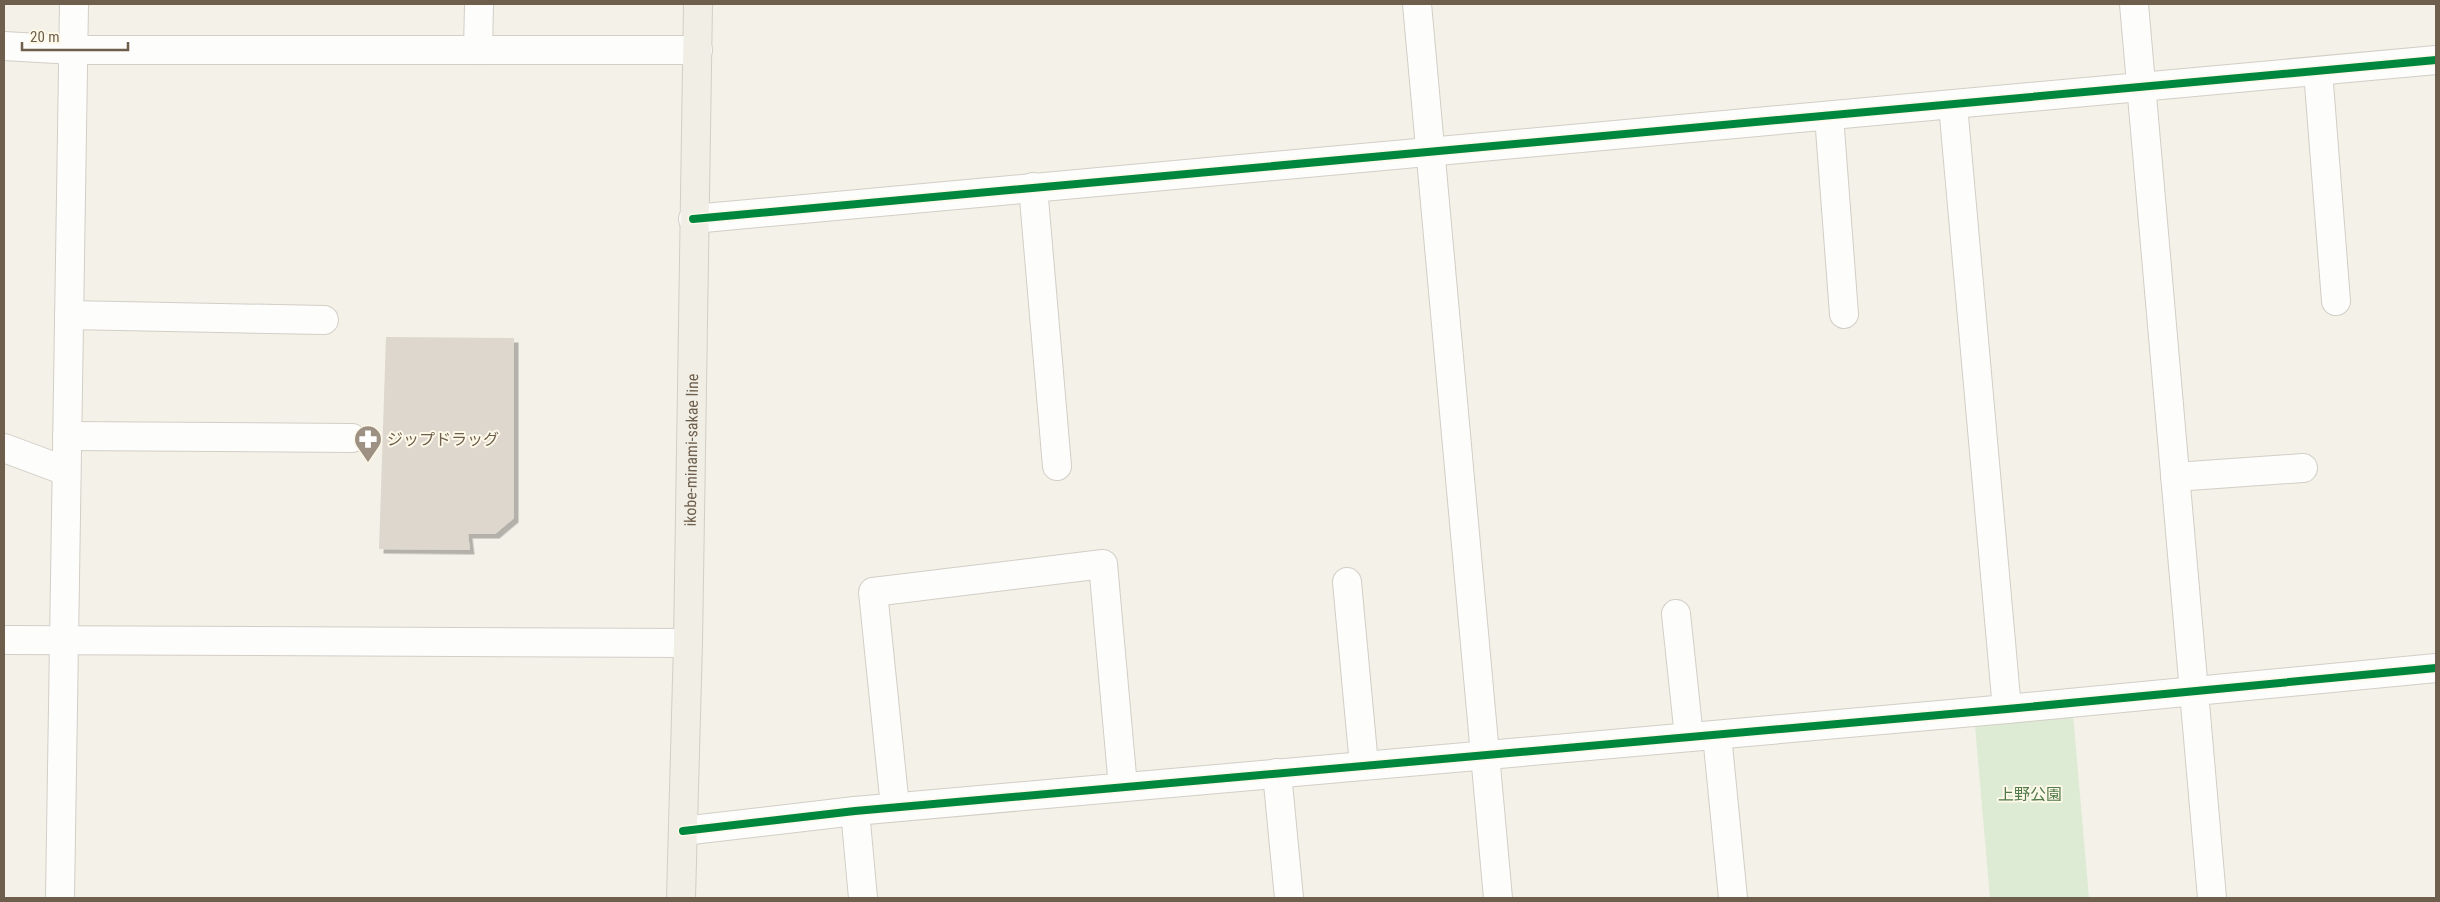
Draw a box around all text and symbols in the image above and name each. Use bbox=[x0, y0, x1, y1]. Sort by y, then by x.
scale bar bbox=[22, 20, 129, 52]
text: 20 m bbox=[30, 28, 60, 46]
street label: ikobe-minami-sakae line bbox=[681, 374, 702, 527]
pharmacy icon: ジップドラッグ bbox=[353, 424, 383, 463]
place label: ジップドラッグ bbox=[387, 430, 499, 449]
park label: 上野公園 bbox=[1998, 785, 2062, 804]

